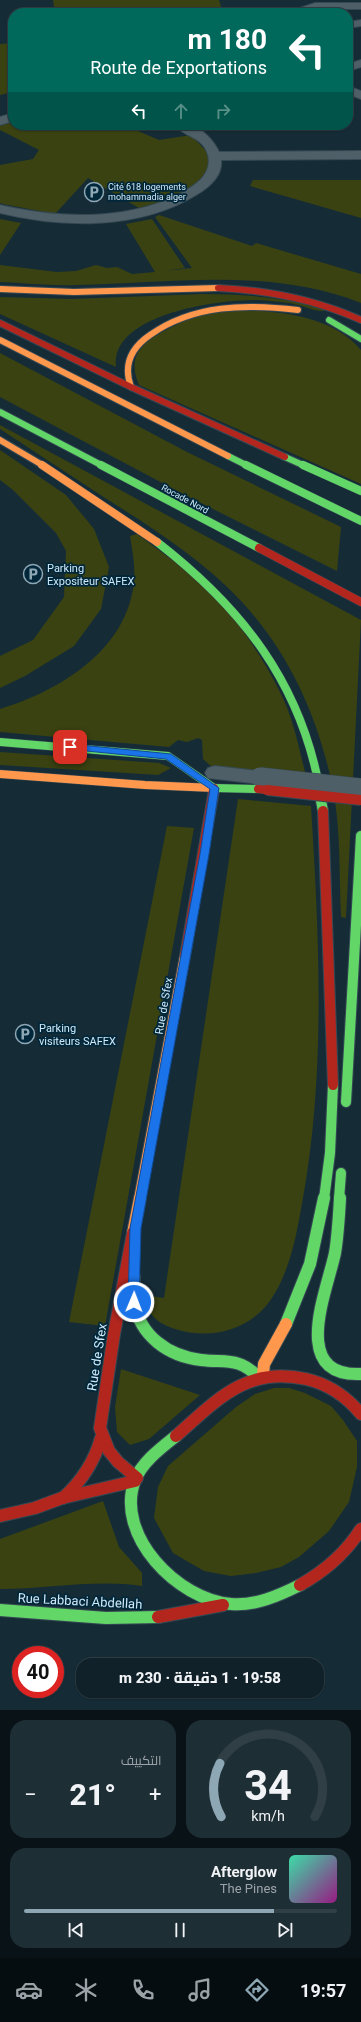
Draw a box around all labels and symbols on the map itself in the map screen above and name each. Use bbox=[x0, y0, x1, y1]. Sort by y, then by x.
parking icon: Cité 618 logements mohammadia alger bbox=[83, 181, 105, 203]
place label: Cité 618 logements mohammadia alger bbox=[108, 182, 186, 202]
street label: Rocade Nord bbox=[160, 482, 210, 516]
place label: Parking Expositeur SAFEX bbox=[47, 562, 135, 588]
parking icon: Parking Expositeur SAFEX bbox=[22, 563, 44, 585]
pin bbox=[53, 730, 87, 764]
street label: Rue de Sfex bbox=[153, 976, 176, 1036]
place label: Parking visiteurs SAFEX bbox=[39, 1022, 116, 1048]
parking icon: Parking visiteurs SAFEX bbox=[14, 1023, 36, 1045]
position arrow bbox=[113, 1281, 155, 1323]
street label: Rue de Sfex bbox=[84, 1322, 110, 1392]
street label: Rue Labbaci Abdellah bbox=[17, 1590, 143, 1612]
speed limit sign: 40 bbox=[12, 1646, 64, 1698]

